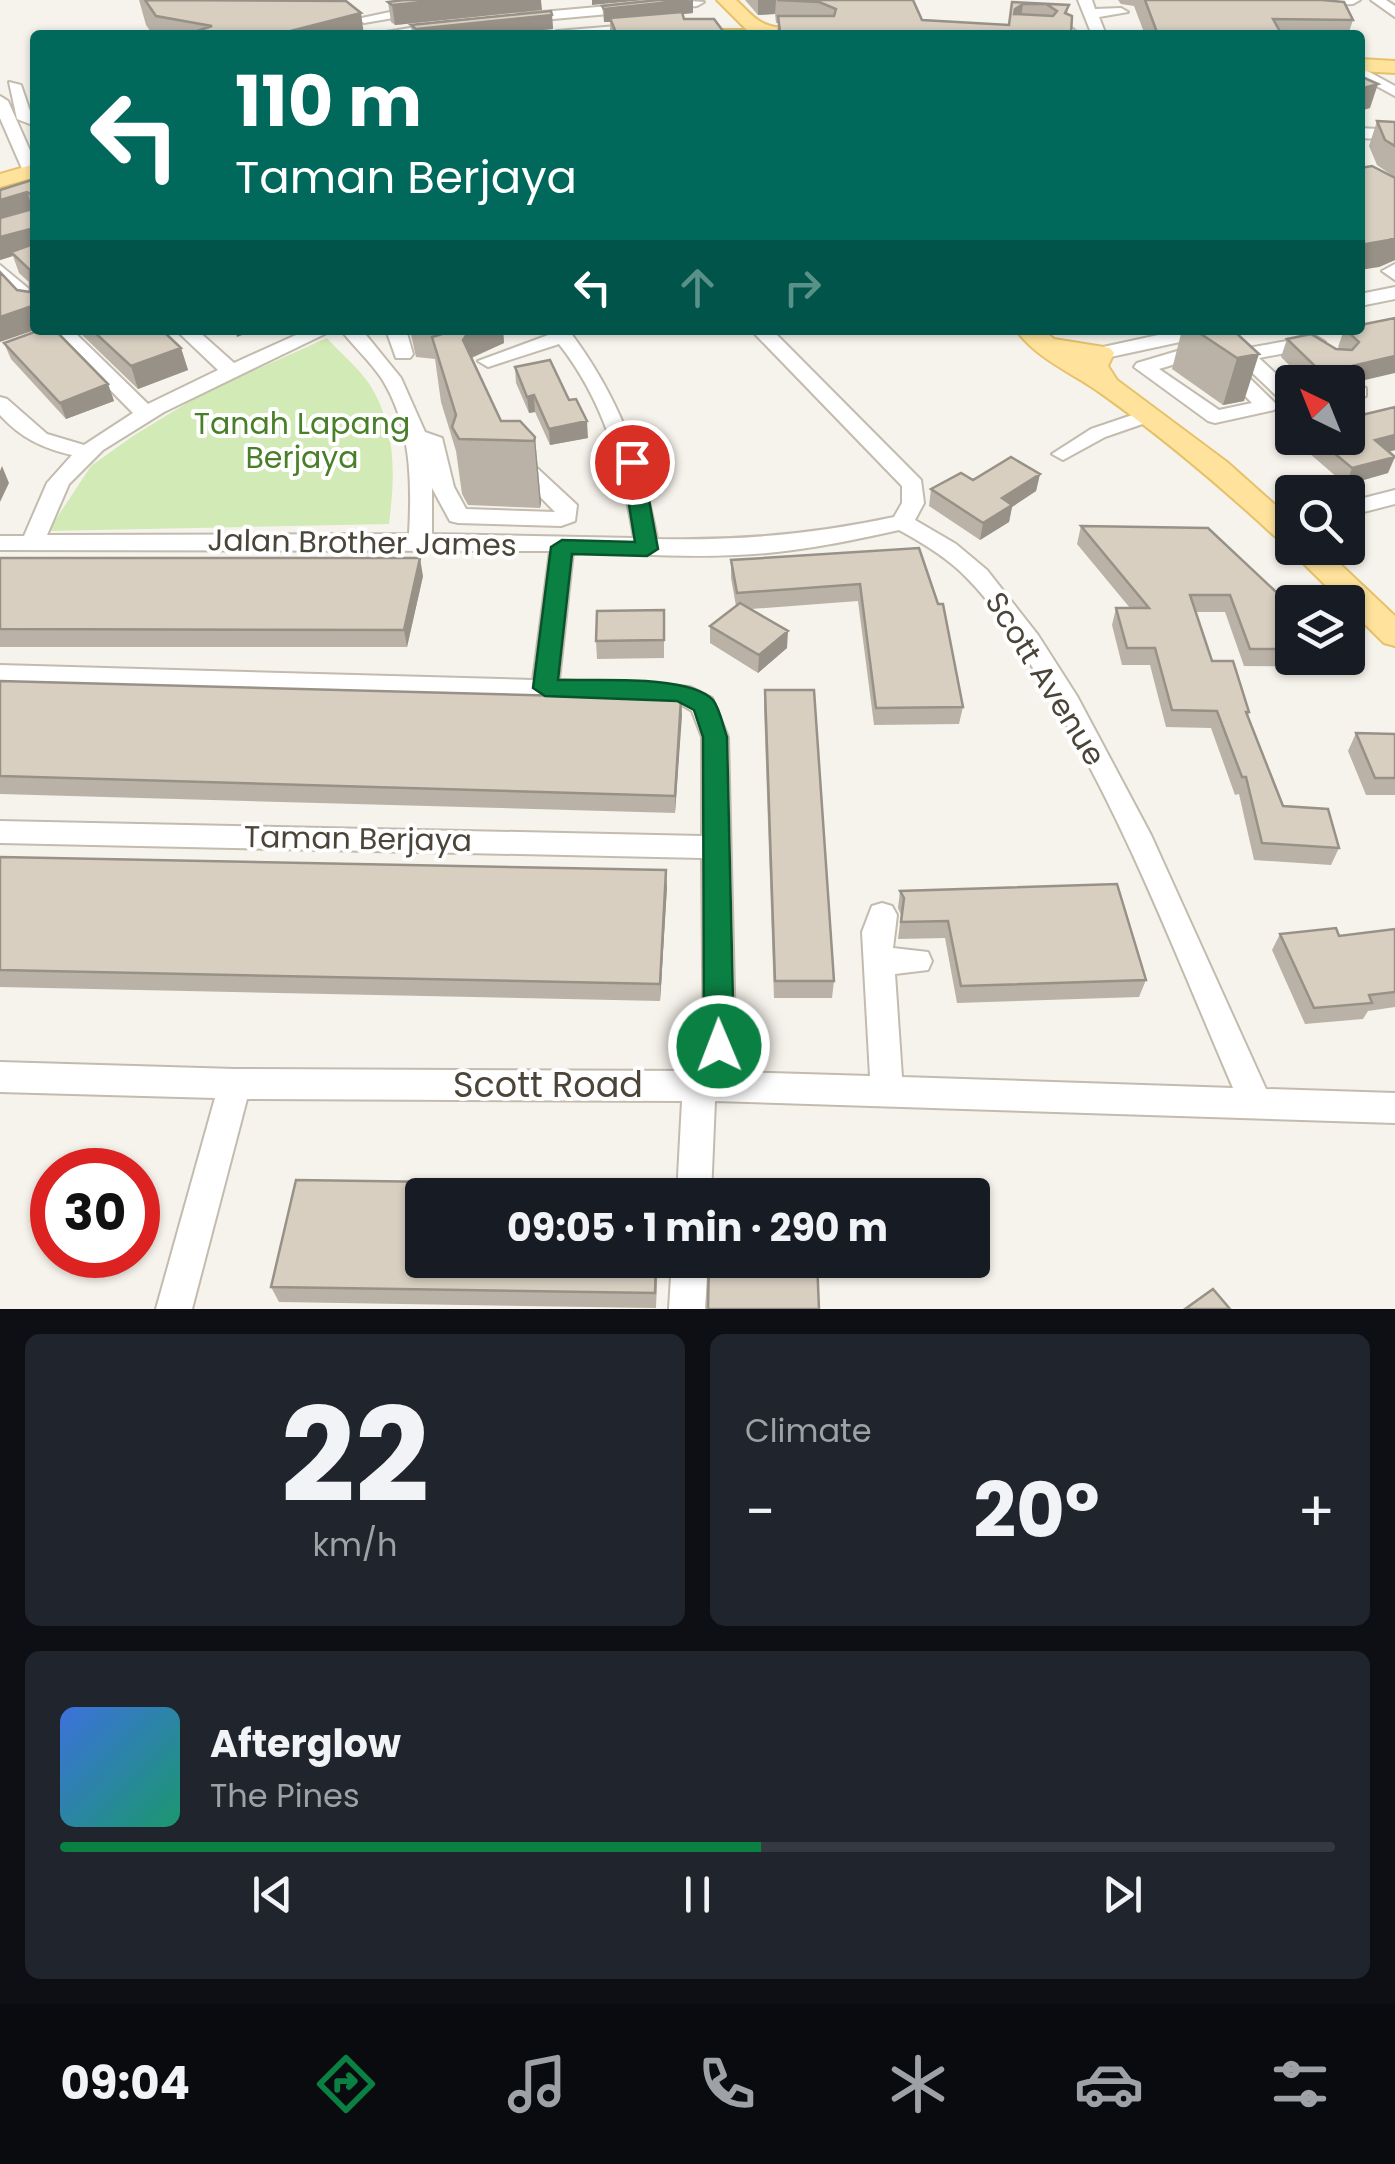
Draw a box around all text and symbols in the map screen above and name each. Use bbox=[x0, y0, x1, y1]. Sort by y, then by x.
text: 110 m bbox=[235, 52, 422, 151]
icon: left bbox=[70, 70, 200, 200]
text: Taman Berjaya bbox=[235, 146, 577, 209]
icon: left bbox=[565, 260, 620, 315]
icon: ahead bbox=[670, 260, 725, 315]
icon: right bbox=[775, 260, 830, 315]
north arrow bbox=[1275, 365, 1365, 455]
map controls bbox=[1275, 365, 1365, 675]
park label: Tanah Lapang Berjaya bbox=[194, 402, 410, 479]
pin bbox=[590, 420, 675, 505]
icon: arrive bbox=[605, 435, 660, 490]
button: search bbox=[1275, 475, 1365, 565]
street label: Jalan Brother James bbox=[207, 518, 517, 567]
street label: Scott Avenue bbox=[975, 584, 1116, 774]
button: layers bbox=[1275, 585, 1365, 675]
street label: Taman Berjaya bbox=[244, 815, 472, 862]
position arrow bbox=[667, 994, 771, 1098]
street label: Scott Road bbox=[453, 1060, 643, 1109]
speed limit sign: 30 bbox=[30, 1148, 160, 1278]
text: 09:05 · 1 min · 290 m bbox=[507, 1201, 888, 1254]
text: 22 bbox=[281, 1364, 429, 1547]
text: Climate bbox=[745, 1408, 872, 1453]
text: 20° bbox=[973, 1458, 1100, 1563]
text: − bbox=[745, 1473, 775, 1550]
text: + bbox=[1297, 1473, 1335, 1550]
text: km/h bbox=[312, 1522, 398, 1567]
text: Afterglow bbox=[210, 1717, 401, 1770]
text: The Pines bbox=[210, 1773, 360, 1818]
icon: previous bbox=[245, 1867, 300, 1922]
icon: pause bbox=[670, 1867, 725, 1922]
icon: next bbox=[1095, 1867, 1150, 1922]
icon: directions bbox=[311, 2049, 381, 2119]
icon: music bbox=[502, 2049, 572, 2119]
icon: phone bbox=[692, 2049, 762, 2119]
icon: climate bbox=[883, 2049, 953, 2119]
icon: car bbox=[1074, 2049, 1144, 2119]
icon: filters bbox=[1265, 2049, 1335, 2119]
text: 09:04 bbox=[60, 2052, 190, 2115]

